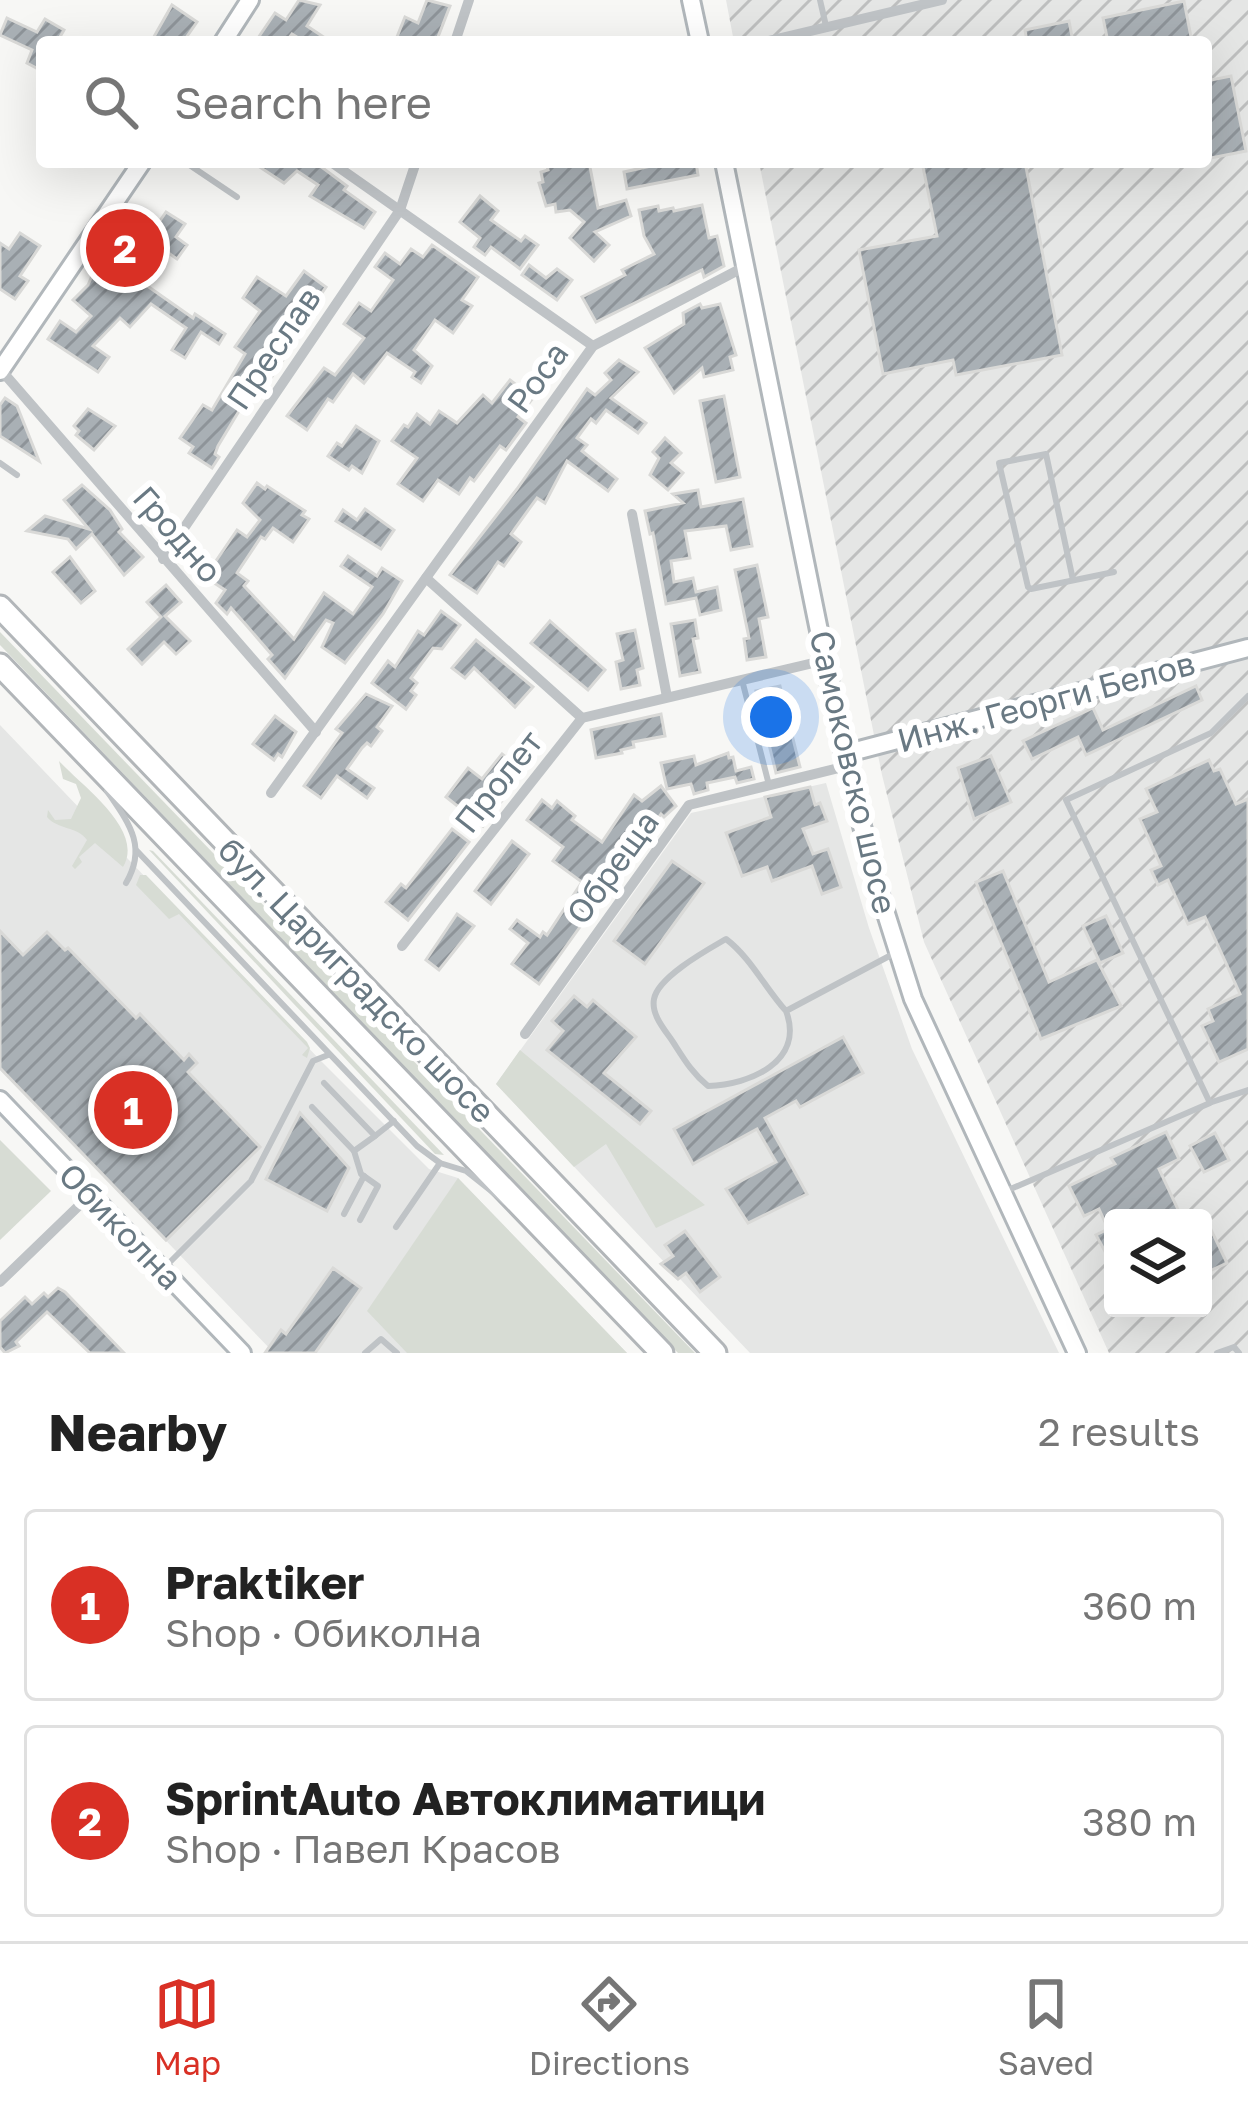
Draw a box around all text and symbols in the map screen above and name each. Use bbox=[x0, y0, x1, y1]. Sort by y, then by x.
search box bbox=[36, 36, 1212, 168]
icon: search bbox=[78, 69, 144, 135]
text: Search here bbox=[174, 75, 432, 129]
pin: 2 bbox=[86, 203, 164, 293]
street label: Преслав bbox=[218, 280, 328, 416]
street label: Роса bbox=[498, 334, 576, 420]
street label: Гродно bbox=[126, 478, 230, 590]
street label: Самоковско шосе bbox=[802, 627, 906, 917]
street label: Инж. Георги Белов bbox=[893, 643, 1199, 759]
your location bbox=[741, 687, 801, 747]
street label: Пролет bbox=[446, 722, 550, 840]
street label: Обреща bbox=[558, 803, 666, 931]
street label: бул. Цариградско шосе bbox=[211, 830, 503, 1130]
pin: 1 bbox=[94, 1065, 172, 1155]
street label: Обиколна bbox=[51, 1155, 191, 1297]
map controls bbox=[1104, 1209, 1212, 1317]
button: layers bbox=[1104, 1209, 1212, 1317]
text: Nearby bbox=[48, 1401, 227, 1462]
text: 2 results bbox=[1038, 1408, 1200, 1455]
text: Praktiker bbox=[165, 1555, 365, 1609]
text: 1 bbox=[80, 1582, 100, 1629]
text: 360 m bbox=[1082, 1582, 1197, 1629]
text: Shop · Обиколна bbox=[165, 1609, 482, 1656]
text: SprintAuto Автоклиматици bbox=[165, 1771, 766, 1825]
text: 2 bbox=[78, 1798, 102, 1845]
text: 380 m bbox=[1082, 1798, 1197, 1845]
text: Shop · Павел Красов bbox=[165, 1825, 561, 1872]
tab: Map bbox=[154, 1971, 221, 2082]
tab: Directions bbox=[529, 1971, 690, 2082]
tab: Saved bbox=[998, 1971, 1094, 2082]

